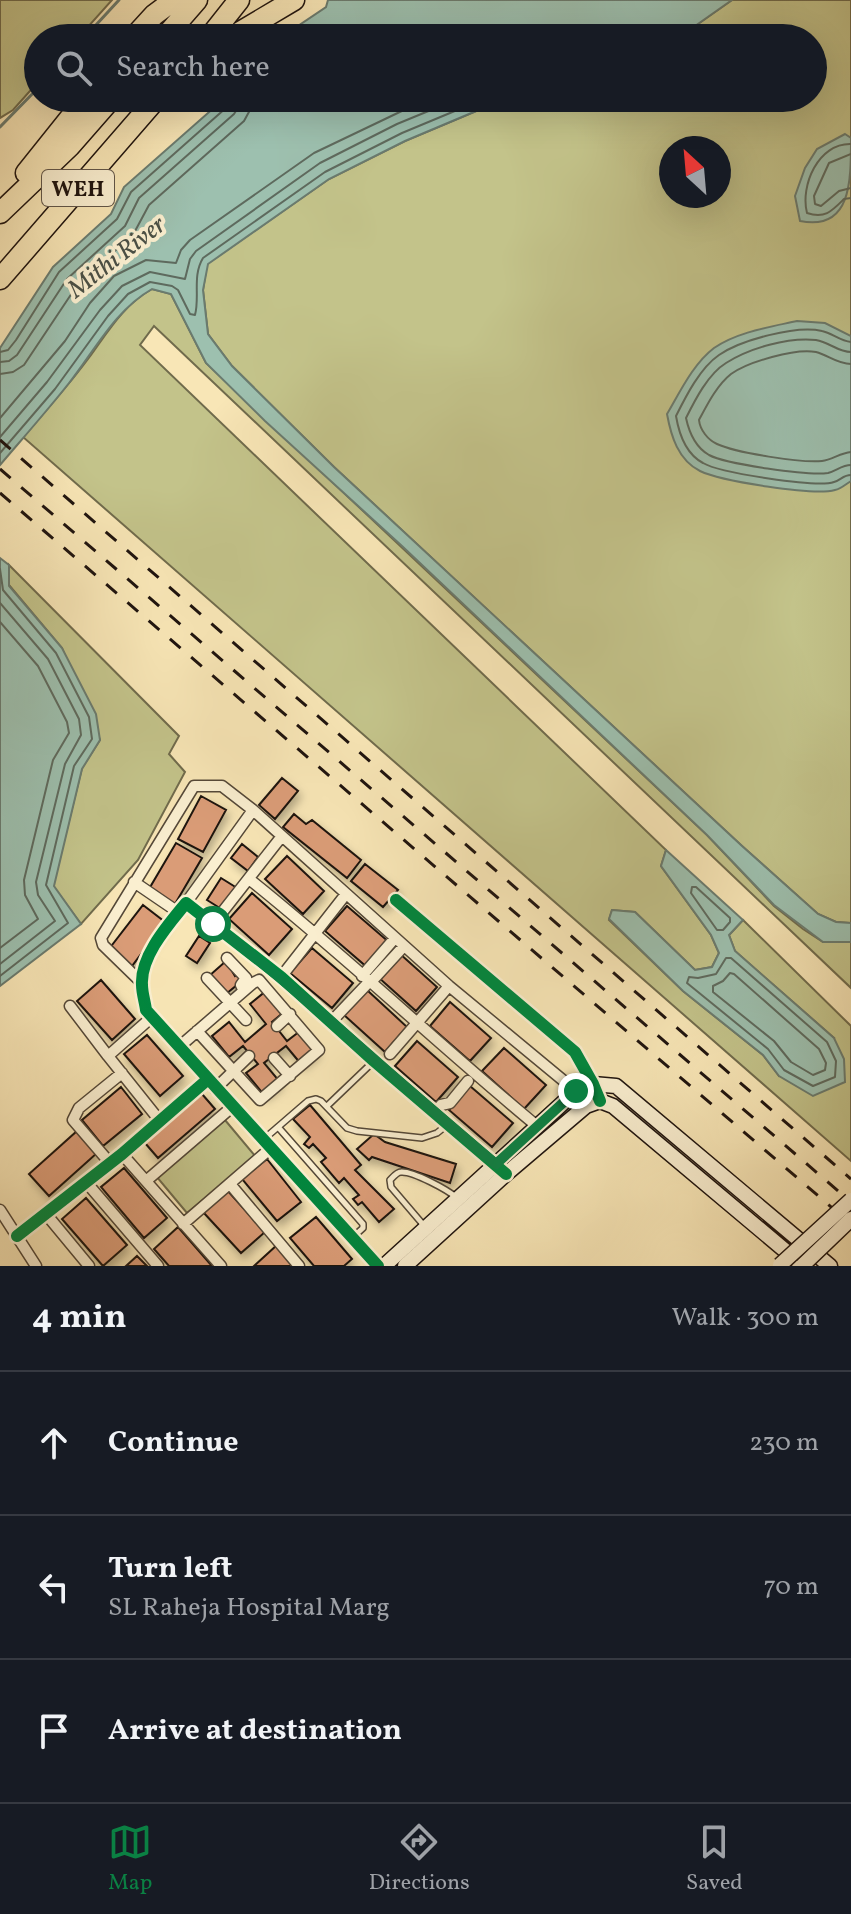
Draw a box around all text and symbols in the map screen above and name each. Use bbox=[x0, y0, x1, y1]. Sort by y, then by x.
search box bbox=[24, 24, 827, 112]
icon: search bbox=[52, 46, 96, 90]
text: Search here bbox=[116, 47, 270, 89]
north arrow bbox=[659, 136, 731, 208]
road number: WEH bbox=[42, 170, 114, 206]
water label: Mithi River bbox=[60, 208, 174, 308]
route start bbox=[195, 906, 231, 942]
route end bbox=[558, 1073, 594, 1109]
text: 4 min bbox=[32, 1295, 127, 1342]
text: Walk · 300 m bbox=[672, 1300, 819, 1336]
icon: ahead bbox=[32, 1421, 76, 1465]
text: Continue bbox=[108, 1422, 239, 1464]
text: 230 m bbox=[749, 1425, 819, 1461]
text: Turn left bbox=[108, 1548, 232, 1590]
icon: left bbox=[32, 1565, 76, 1609]
text: 70 m bbox=[764, 1569, 819, 1605]
text: SL Raheja Hospital Marg bbox=[108, 1590, 390, 1626]
icon: arrive bbox=[32, 1709, 76, 1753]
text: Arrive at destination bbox=[108, 1710, 402, 1752]
tab: Map bbox=[108, 1820, 152, 1899]
tab: Directions bbox=[369, 1820, 470, 1899]
tab: Saved bbox=[686, 1820, 743, 1899]

